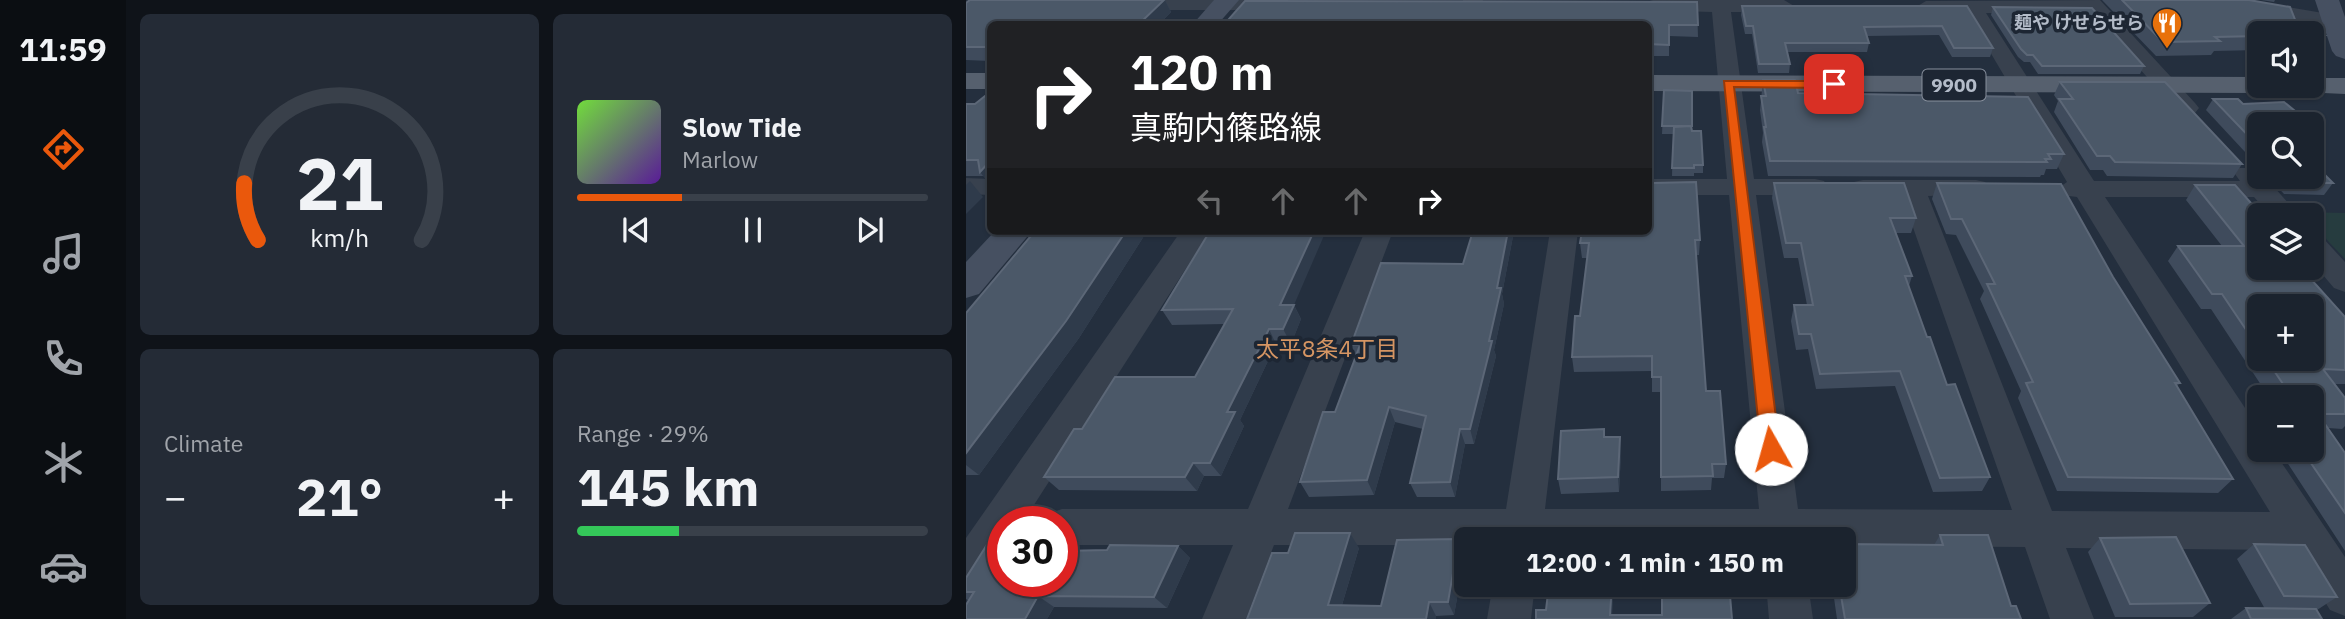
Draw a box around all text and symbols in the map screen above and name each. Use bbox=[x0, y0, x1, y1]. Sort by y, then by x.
restaurant icon: 麺や けせらせら bbox=[2150, 6, 2184, 50]
place label: 麺や けせらせら bbox=[2014, 11, 2144, 34]
map controls bbox=[2247, 21, 2324, 462]
button: sound bbox=[2247, 21, 2324, 98]
text: 11:59 bbox=[19, 28, 107, 70]
text: 120 m bbox=[1130, 40, 1274, 103]
icon: right bbox=[1015, 49, 1106, 140]
pin bbox=[1804, 54, 1864, 114]
icon: arrive bbox=[1815, 65, 1853, 103]
road number: 9900 bbox=[1922, 69, 1986, 100]
text: 真駒内篠路線 bbox=[1130, 106, 1322, 148]
text: Slow Tide bbox=[682, 110, 802, 144]
button: search bbox=[2247, 112, 2324, 189]
icon: directions bbox=[39, 125, 88, 174]
text: 21 bbox=[296, 136, 383, 231]
text: Marlow bbox=[682, 144, 758, 174]
icon: left bbox=[1191, 182, 1229, 220]
icon: ahead bbox=[1264, 182, 1302, 220]
icon: ahead bbox=[1337, 182, 1375, 220]
icon: right bbox=[1410, 182, 1448, 220]
button: layers bbox=[2247, 203, 2324, 280]
icon: previous bbox=[617, 211, 655, 249]
icon: pause bbox=[734, 211, 772, 249]
icon: next bbox=[851, 211, 889, 249]
text: km/h bbox=[310, 221, 369, 254]
icon: music bbox=[39, 229, 88, 278]
button: + bbox=[2247, 294, 2324, 371]
district label: 太平8条4丁目 bbox=[1256, 333, 1398, 363]
icon: phone bbox=[39, 334, 88, 383]
button: − bbox=[2247, 385, 2324, 462]
position arrow bbox=[1734, 412, 1808, 486]
text: Range · 29% bbox=[577, 418, 709, 448]
text: Climate bbox=[164, 428, 243, 458]
icon: climate bbox=[39, 438, 88, 487]
text: 145 km bbox=[577, 453, 759, 520]
text: 21° bbox=[296, 463, 383, 530]
text: − bbox=[164, 472, 187, 521]
text: + bbox=[492, 472, 515, 521]
speed limit sign: 30 bbox=[987, 506, 1078, 597]
icon: car bbox=[39, 542, 88, 591]
text: 12:00 · 1 min · 150 m bbox=[1526, 545, 1784, 579]

